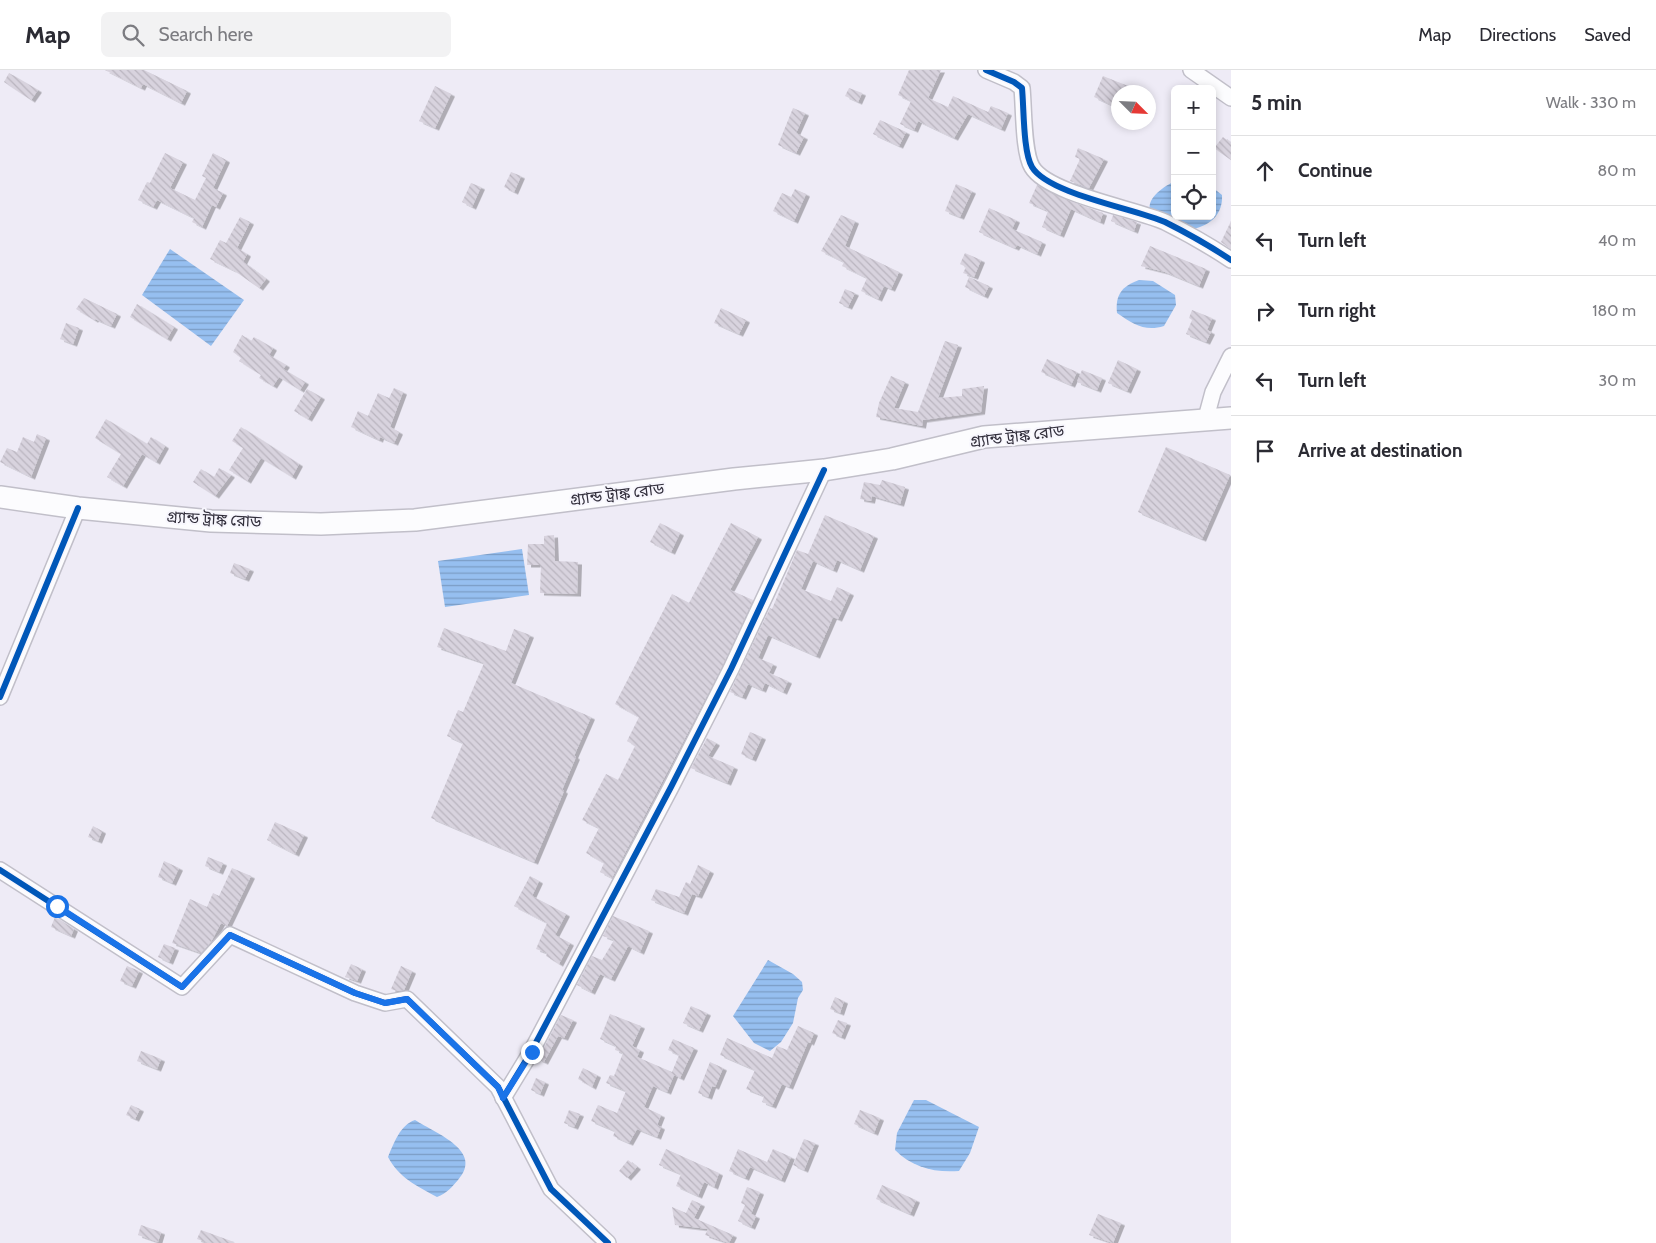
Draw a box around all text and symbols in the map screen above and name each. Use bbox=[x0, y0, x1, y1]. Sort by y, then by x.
search box bbox=[101, 12, 451, 57]
text: Map bbox=[25, 20, 71, 49]
icon: search bbox=[119, 21, 147, 49]
text: Search here bbox=[159, 23, 253, 46]
text: Map bbox=[1418, 24, 1451, 46]
text: Directions bbox=[1479, 24, 1556, 46]
text: Saved bbox=[1584, 24, 1631, 46]
north arrow bbox=[1111, 85, 1156, 130]
map controls bbox=[1171, 85, 1216, 220]
button: + bbox=[1171, 85, 1216, 130]
text: 5 min bbox=[1251, 90, 1302, 115]
text: Walk · 330 m bbox=[1546, 93, 1636, 112]
button: − bbox=[1171, 130, 1216, 175]
icon: ahead bbox=[1251, 157, 1279, 185]
text: Continue bbox=[1298, 159, 1372, 182]
text: 80 m bbox=[1598, 161, 1636, 180]
button: locate bbox=[1171, 175, 1216, 220]
icon: left bbox=[1251, 227, 1279, 255]
text: Turn left bbox=[1298, 229, 1366, 252]
text: 40 m bbox=[1598, 231, 1636, 250]
icon: right bbox=[1251, 297, 1279, 325]
text: Turn right bbox=[1298, 299, 1376, 322]
text: 180 m bbox=[1592, 301, 1636, 320]
icon: left bbox=[1251, 367, 1279, 395]
text: Turn left bbox=[1298, 369, 1366, 392]
text: 30 m bbox=[1599, 371, 1636, 390]
street label: গ্র্যান্ড ট্রাঙ্ক রোড bbox=[969, 421, 1066, 451]
icon: arrive bbox=[1251, 437, 1279, 465]
text: Arrive at destination bbox=[1298, 439, 1462, 462]
street label: গ্র্যান্ড ট্রাঙ্ক রোড bbox=[569, 479, 666, 509]
street label: গ্র্যান্ড ট্রাঙ্ক রোড bbox=[166, 507, 262, 531]
route start bbox=[46, 895, 69, 918]
route end bbox=[521, 1041, 544, 1064]

